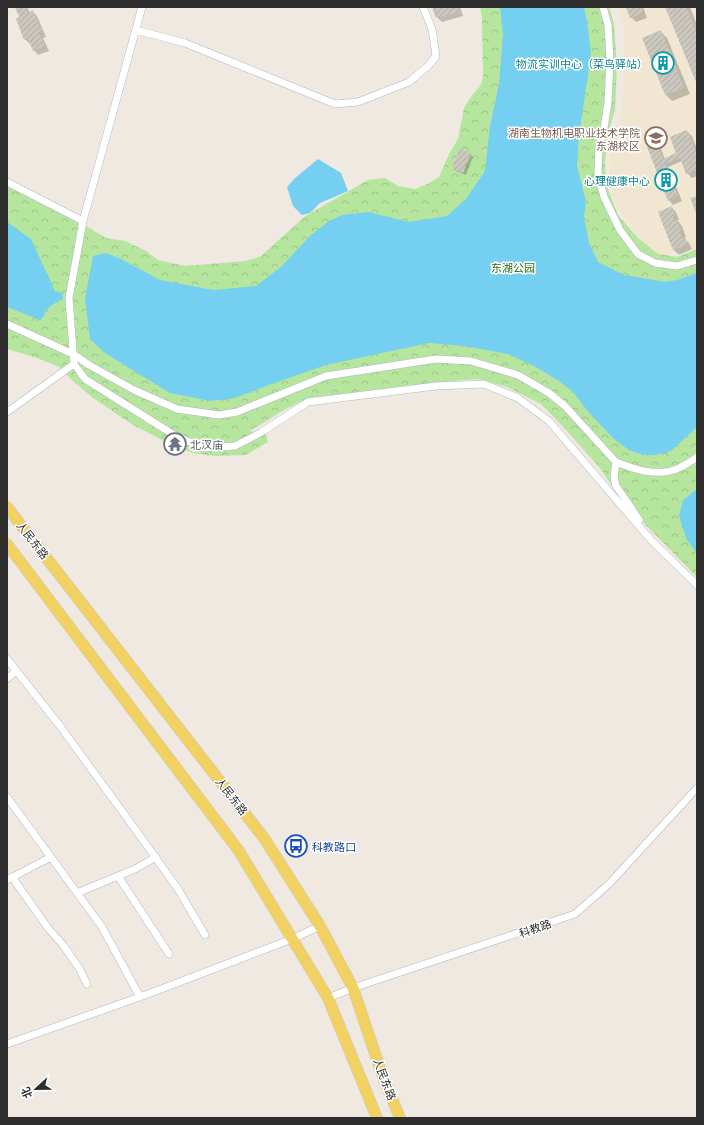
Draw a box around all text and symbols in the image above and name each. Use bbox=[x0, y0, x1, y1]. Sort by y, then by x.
building icon: 物流实训中心（菜鸟驿站） bbox=[650, 50, 676, 76]
place label: 物流实训中心（菜鸟驿站） bbox=[516, 57, 648, 70]
school or university icon: 湖南生物机电职业技术学院 东湖校区 bbox=[643, 125, 669, 151]
place label: 湖南生物机电职业技术学院 东湖校区 bbox=[508, 126, 640, 152]
building icon: 心理健康中心 bbox=[653, 167, 679, 193]
place label: 心理健康中心 bbox=[584, 174, 650, 187]
park label: 东湖公园 bbox=[491, 261, 535, 274]
temple icon: 北汊庙 bbox=[162, 431, 188, 457]
place label: 北汊庙 bbox=[190, 438, 223, 451]
street label: 人民东路 bbox=[14, 519, 52, 561]
street label: 人民东路 bbox=[213, 775, 251, 817]
bus stop icon: 科教路口 bbox=[283, 833, 309, 859]
place label: 科教路口 bbox=[312, 840, 356, 853]
street label: 科教路 bbox=[517, 916, 553, 940]
street label: 人民东路 bbox=[371, 1056, 399, 1102]
north arrow bbox=[16, 1069, 56, 1109]
text: 北 bbox=[18, 1085, 34, 1100]

